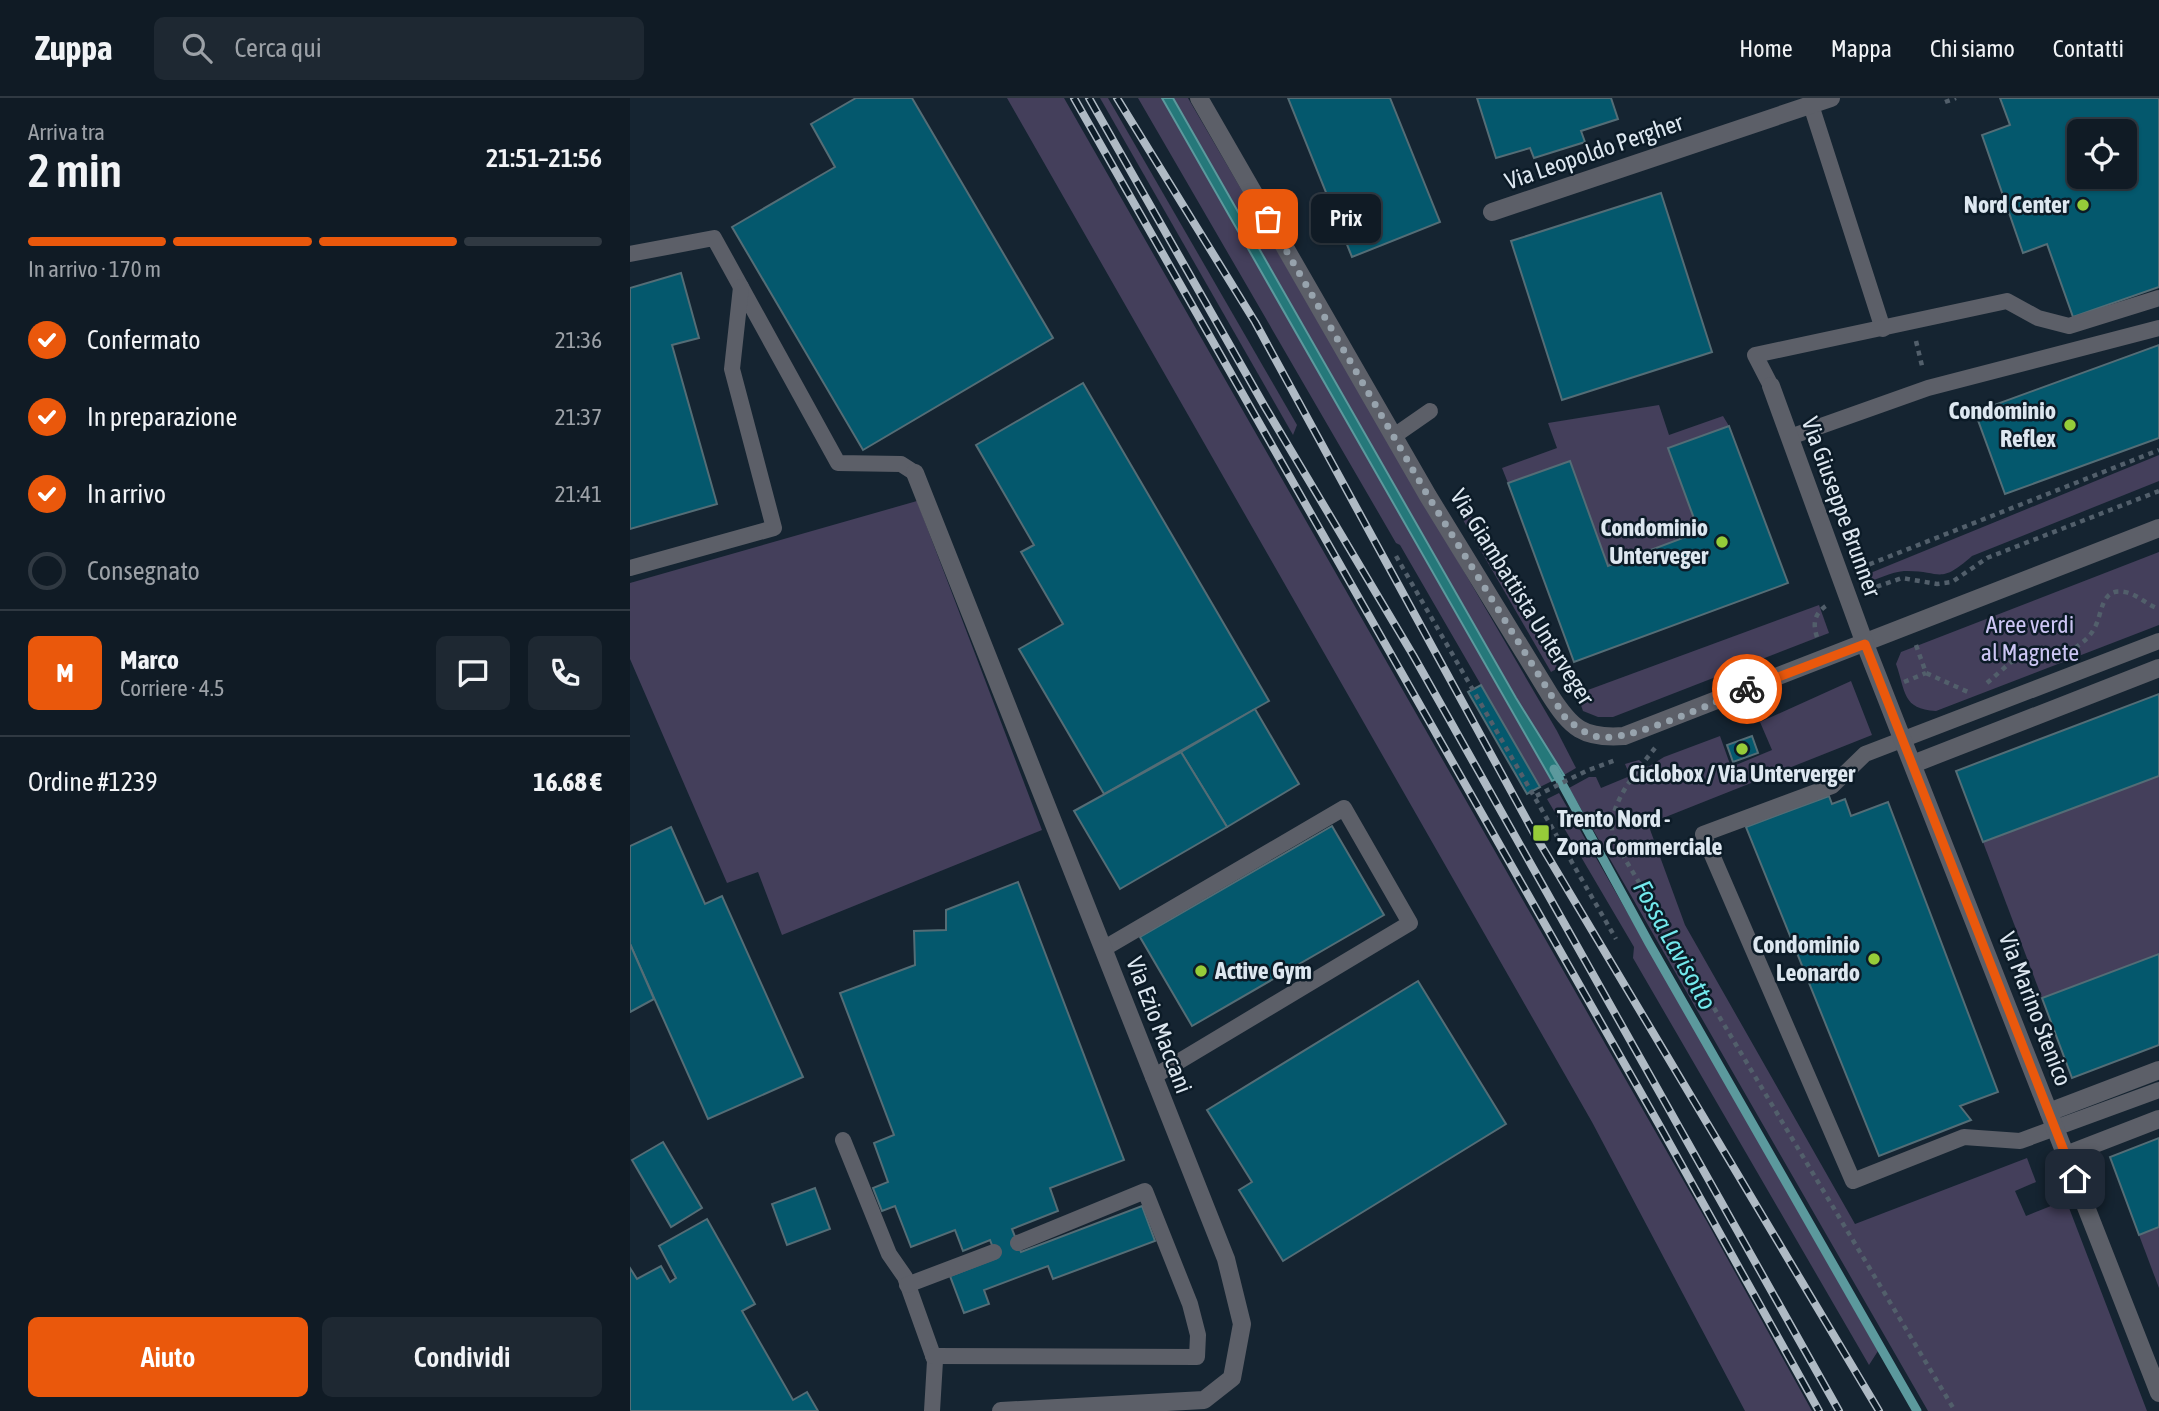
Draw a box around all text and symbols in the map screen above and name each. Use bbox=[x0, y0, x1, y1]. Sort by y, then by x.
search box bbox=[154, 17, 644, 80]
text: Zuppa bbox=[35, 29, 112, 67]
icon: search bbox=[178, 29, 216, 67]
text: Cerca qui bbox=[234, 33, 322, 63]
text: Home bbox=[1739, 35, 1793, 62]
text: Mappa bbox=[1831, 35, 1892, 62]
text: Chi siamo bbox=[1930, 35, 2015, 62]
text: Contatti bbox=[2053, 35, 2124, 62]
street label: Via Leopoldo Pergher bbox=[1501, 108, 1687, 195]
text: Arriva tra bbox=[28, 119, 105, 145]
map controls bbox=[2067, 119, 2137, 189]
button: locate bbox=[2067, 119, 2137, 189]
text: 21:51–21:56 bbox=[486, 143, 602, 173]
text: 2 min bbox=[28, 144, 122, 197]
pin bbox=[1238, 189, 1298, 249]
place label: Nord Center bbox=[1964, 191, 2070, 218]
callout: Prix bbox=[1310, 194, 1380, 244]
marker: Nord Center bbox=[2075, 197, 2091, 213]
icon: bag bbox=[1249, 200, 1287, 238]
text: Prix bbox=[1330, 205, 1362, 231]
text: In arrivo · 170 m bbox=[28, 256, 161, 282]
icon: check bbox=[28, 321, 66, 359]
text: Confermato bbox=[87, 325, 200, 355]
text: 21:36 bbox=[555, 327, 602, 353]
place label: Condominio Reflex bbox=[1948, 397, 2056, 452]
icon: check bbox=[28, 398, 66, 436]
text: In preparazione bbox=[87, 402, 237, 432]
text: 21:37 bbox=[555, 404, 602, 430]
street label: Via Giuseppe Brunner bbox=[1796, 413, 1887, 601]
marker: Condominio Reflex bbox=[2062, 417, 2078, 433]
icon: check bbox=[28, 475, 66, 513]
text: In arrivo bbox=[87, 479, 166, 509]
text: 21:41 bbox=[555, 481, 602, 507]
street label: Via Giambattista Unterveger bbox=[1445, 484, 1600, 710]
place label: Condominio Unterveger bbox=[1600, 514, 1709, 569]
marker: Condominio Unterveger bbox=[1714, 534, 1730, 550]
text: Consegnato bbox=[87, 556, 200, 586]
park label: Aree verdi al Magnete bbox=[1981, 611, 2079, 666]
button: chat bbox=[436, 636, 510, 710]
button: phone bbox=[528, 636, 602, 710]
text: Marco bbox=[120, 645, 179, 675]
courier bbox=[1712, 654, 1782, 724]
text: M bbox=[56, 658, 74, 688]
icon: bike bbox=[1728, 670, 1766, 708]
text: Corriere · 4.5 bbox=[120, 675, 225, 701]
marker: Ciclobox / Via Unterverger bbox=[1734, 741, 1750, 757]
place label: Ciclobox / Via Unterverger bbox=[1629, 760, 1856, 787]
text: Ordine #1239 bbox=[28, 767, 157, 797]
text: 16.68 € bbox=[533, 767, 602, 797]
place label: Trento Nord - Zona Commerciale bbox=[1557, 805, 1722, 860]
marker: Trento Nord - Zona Commerciale bbox=[1531, 823, 1551, 843]
water label: Fossa Lavisotto bbox=[1627, 875, 1723, 1015]
street label: Via Marino Stenico bbox=[1994, 928, 2077, 1090]
place label: Condominio Leonardo bbox=[1752, 931, 1860, 986]
marker: Condominio Leonardo bbox=[1866, 951, 1882, 967]
street label: Via Ezio Maccani bbox=[1121, 953, 1198, 1097]
place label: Active Gym bbox=[1214, 957, 1312, 984]
marker: Active Gym bbox=[1193, 963, 1209, 979]
pin bbox=[2045, 1149, 2105, 1209]
icon: home bbox=[2056, 1160, 2094, 1198]
button: Aiuto bbox=[28, 1317, 308, 1397]
button: Condividi bbox=[322, 1317, 602, 1397]

